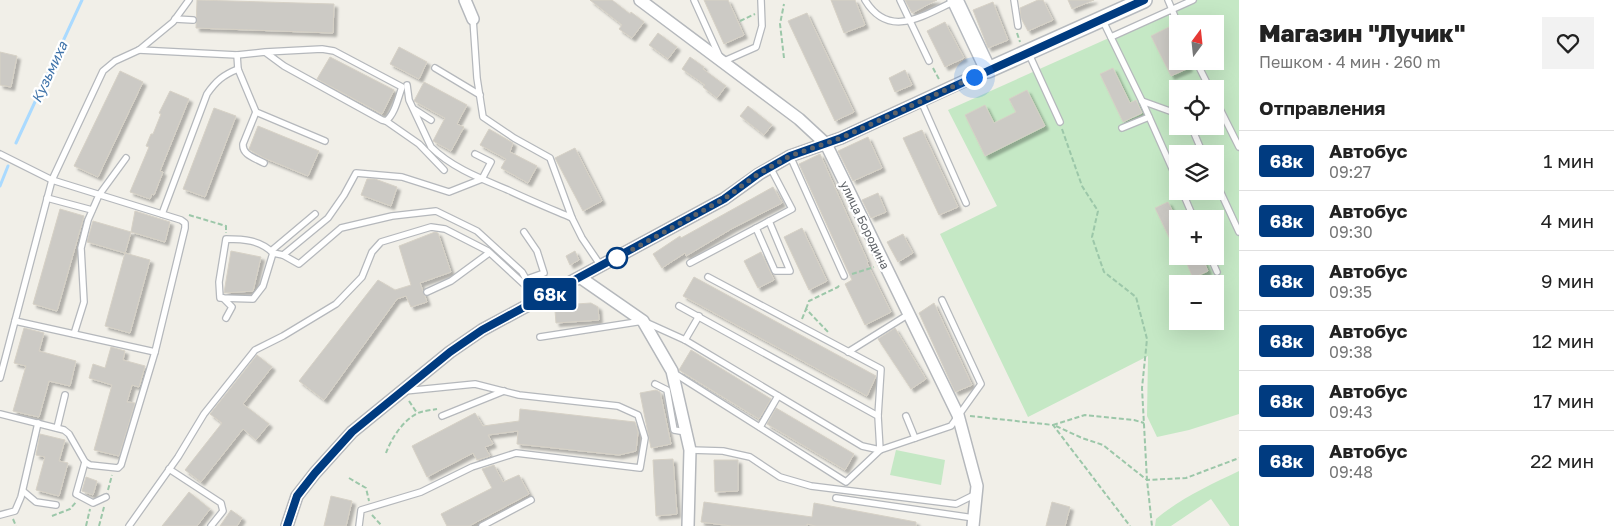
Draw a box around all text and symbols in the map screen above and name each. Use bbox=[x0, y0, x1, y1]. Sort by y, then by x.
north arrow bbox=[1169, 15, 1224, 70]
map controls bbox=[1169, 15, 1224, 330]
button: heart bbox=[1542, 17, 1594, 69]
text: Магазин "Лучик" bbox=[1259, 18, 1466, 47]
water label: Кузьмиха bbox=[27, 38, 71, 105]
text: Пешком · 4 мин · 260 m bbox=[1259, 52, 1441, 72]
your location bbox=[962, 65, 987, 90]
button: locate bbox=[1169, 80, 1224, 135]
text: Отправления bbox=[1259, 96, 1385, 119]
text: Автобус bbox=[1329, 139, 1407, 162]
button: layers bbox=[1169, 145, 1224, 200]
text: 1 мин bbox=[1543, 149, 1594, 172]
text: 68к bbox=[1270, 150, 1303, 172]
text: 09:27 bbox=[1329, 162, 1371, 182]
street label: улица Бородина bbox=[837, 178, 893, 272]
text: Автобус bbox=[1329, 199, 1407, 222]
text: 4 мин bbox=[1541, 209, 1594, 232]
button: + bbox=[1169, 210, 1224, 265]
text: 68к bbox=[1270, 210, 1303, 232]
text: 09:30 bbox=[1329, 222, 1373, 242]
unlabelled marker bbox=[606, 247, 628, 269]
text: Автобус bbox=[1329, 259, 1407, 282]
text: 9 мин bbox=[1541, 269, 1594, 292]
text: 68к bbox=[1270, 270, 1303, 292]
button: − bbox=[1169, 275, 1224, 330]
line badge: 68к bbox=[521, 278, 579, 310]
text: 09:35 bbox=[1329, 282, 1372, 302]
text: 68к bbox=[533, 283, 567, 305]
text: Автобус bbox=[1329, 319, 1407, 342]
text: 12 мин bbox=[1532, 329, 1594, 352]
text: 68к bbox=[1270, 330, 1303, 352]
text: 09:38 bbox=[1329, 342, 1373, 362]
text: Автобус bbox=[1329, 379, 1407, 402]
text: 17 мин bbox=[1533, 389, 1594, 412]
text: 68к bbox=[1270, 390, 1303, 412]
text: 09:43 bbox=[1329, 402, 1373, 422]
text: Автобус bbox=[1329, 439, 1407, 462]
text: 22 мин bbox=[1530, 449, 1594, 472]
text: 68к bbox=[1270, 450, 1303, 472]
text: 09:48 bbox=[1329, 462, 1373, 482]

